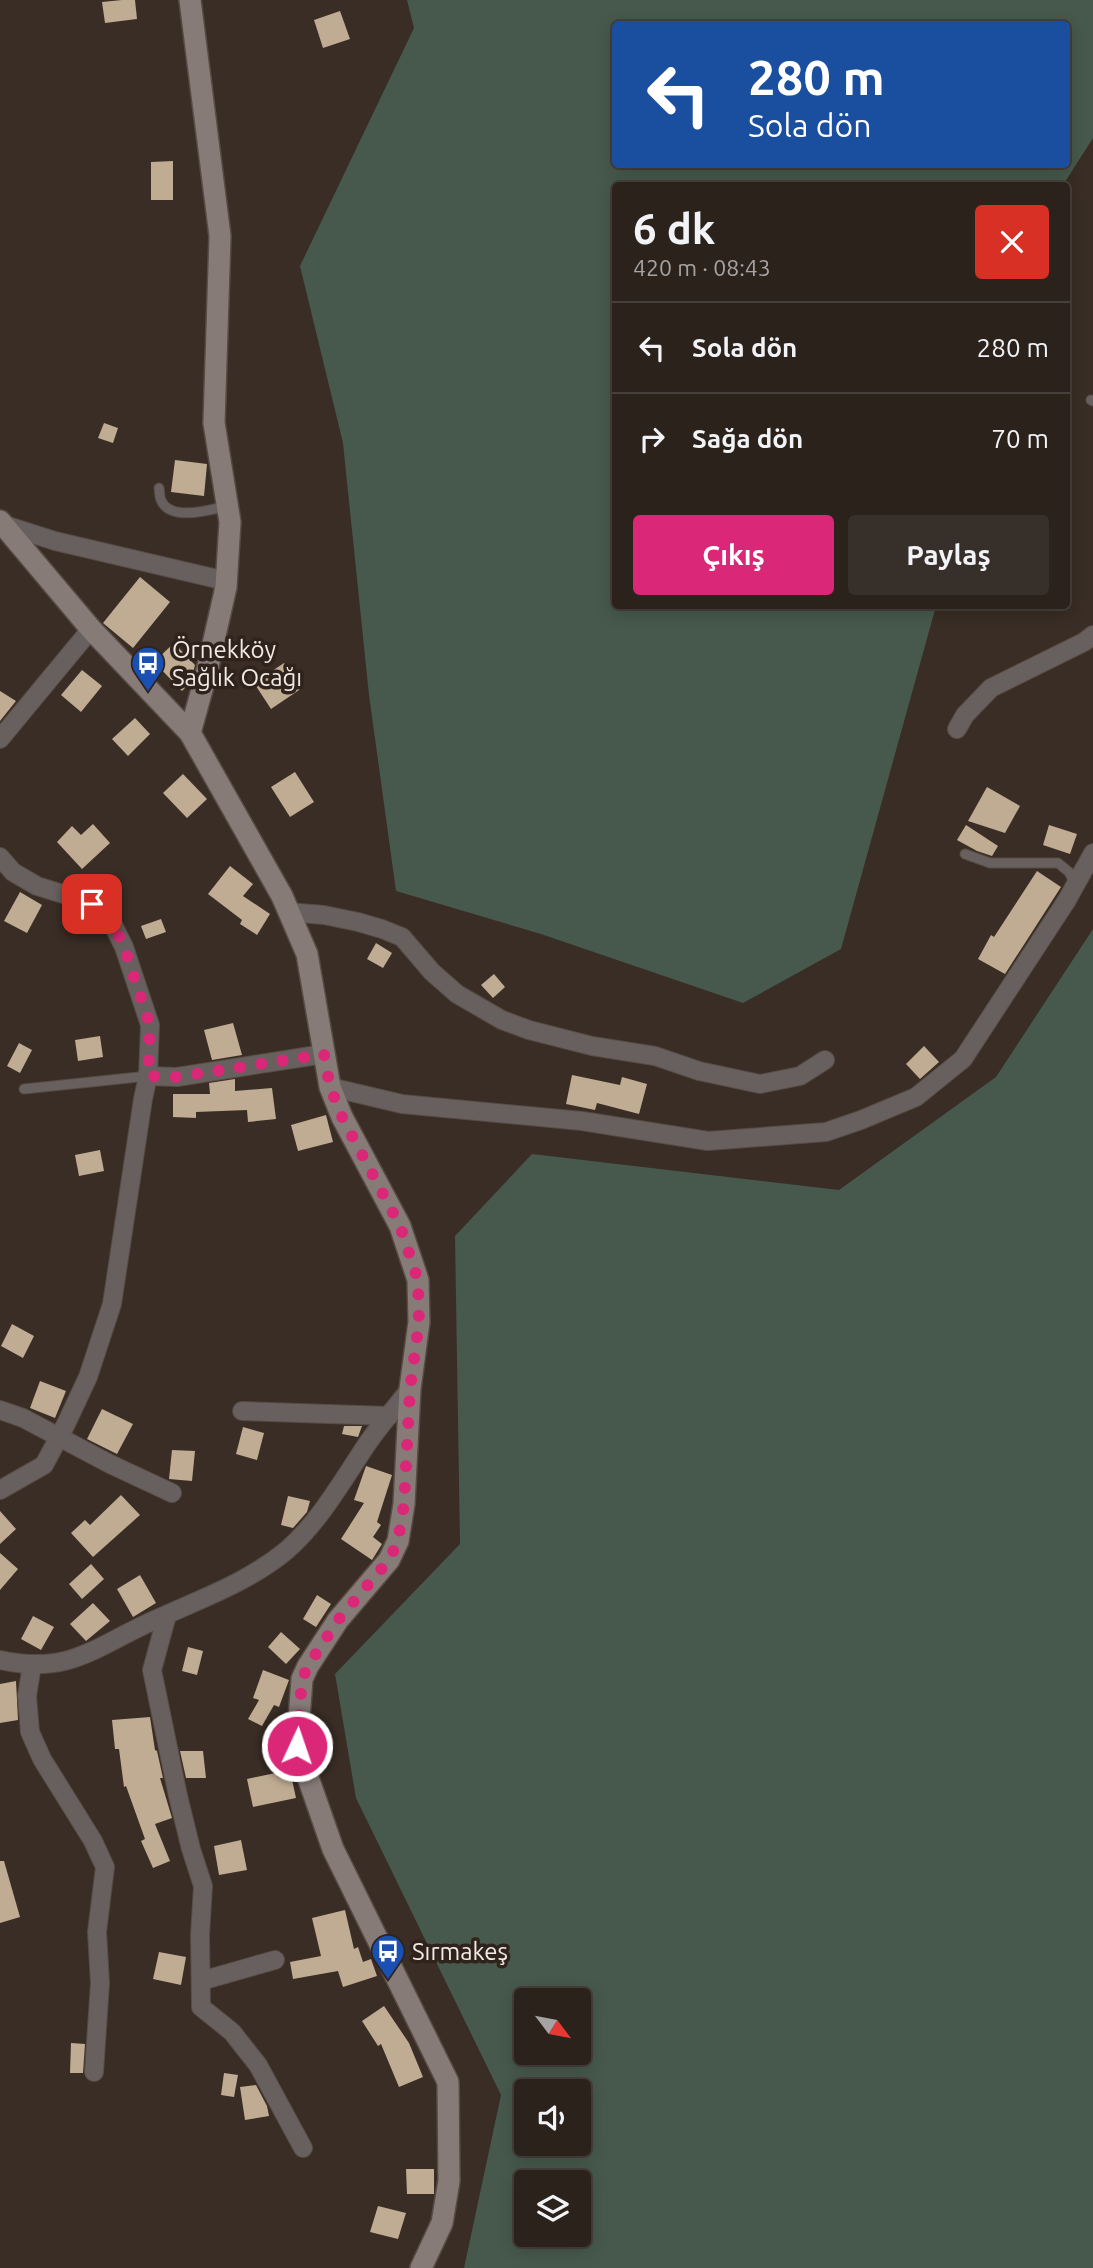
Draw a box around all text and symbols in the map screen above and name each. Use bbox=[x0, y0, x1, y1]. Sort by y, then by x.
icon: left bbox=[633, 49, 724, 140]
text: 280 m bbox=[748, 49, 885, 104]
text: Sola dön bbox=[748, 107, 871, 143]
text: 6 dk bbox=[633, 205, 715, 252]
button: close bbox=[975, 205, 1049, 279]
text: 420 m · 08:43 bbox=[633, 255, 771, 280]
icon: left bbox=[633, 329, 671, 367]
text: Sola dön bbox=[692, 333, 797, 362]
text: 280 m bbox=[977, 333, 1049, 362]
icon: right bbox=[633, 420, 671, 458]
text: Sağa dön bbox=[692, 424, 803, 453]
text: 70 m bbox=[991, 424, 1049, 453]
button: Çıkış bbox=[633, 515, 834, 595]
button: Paylaş bbox=[848, 515, 1049, 595]
place label: Örnekköy Sağlık Ocağı bbox=[172, 636, 302, 691]
bus stop icon: Örnekköy Sağlık Ocağı bbox=[129, 644, 167, 693]
pin bbox=[62, 874, 122, 934]
icon: arrive bbox=[73, 885, 111, 923]
position arrow bbox=[260, 1709, 334, 1783]
bus stop icon: Sırmakeş bbox=[369, 1932, 407, 1981]
place label: Sırmakeş bbox=[412, 1938, 508, 1965]
north arrow bbox=[514, 1988, 592, 2065]
map controls bbox=[514, 1988, 591, 2247]
button: sound bbox=[514, 2079, 591, 2156]
button: layers bbox=[514, 2170, 591, 2247]

